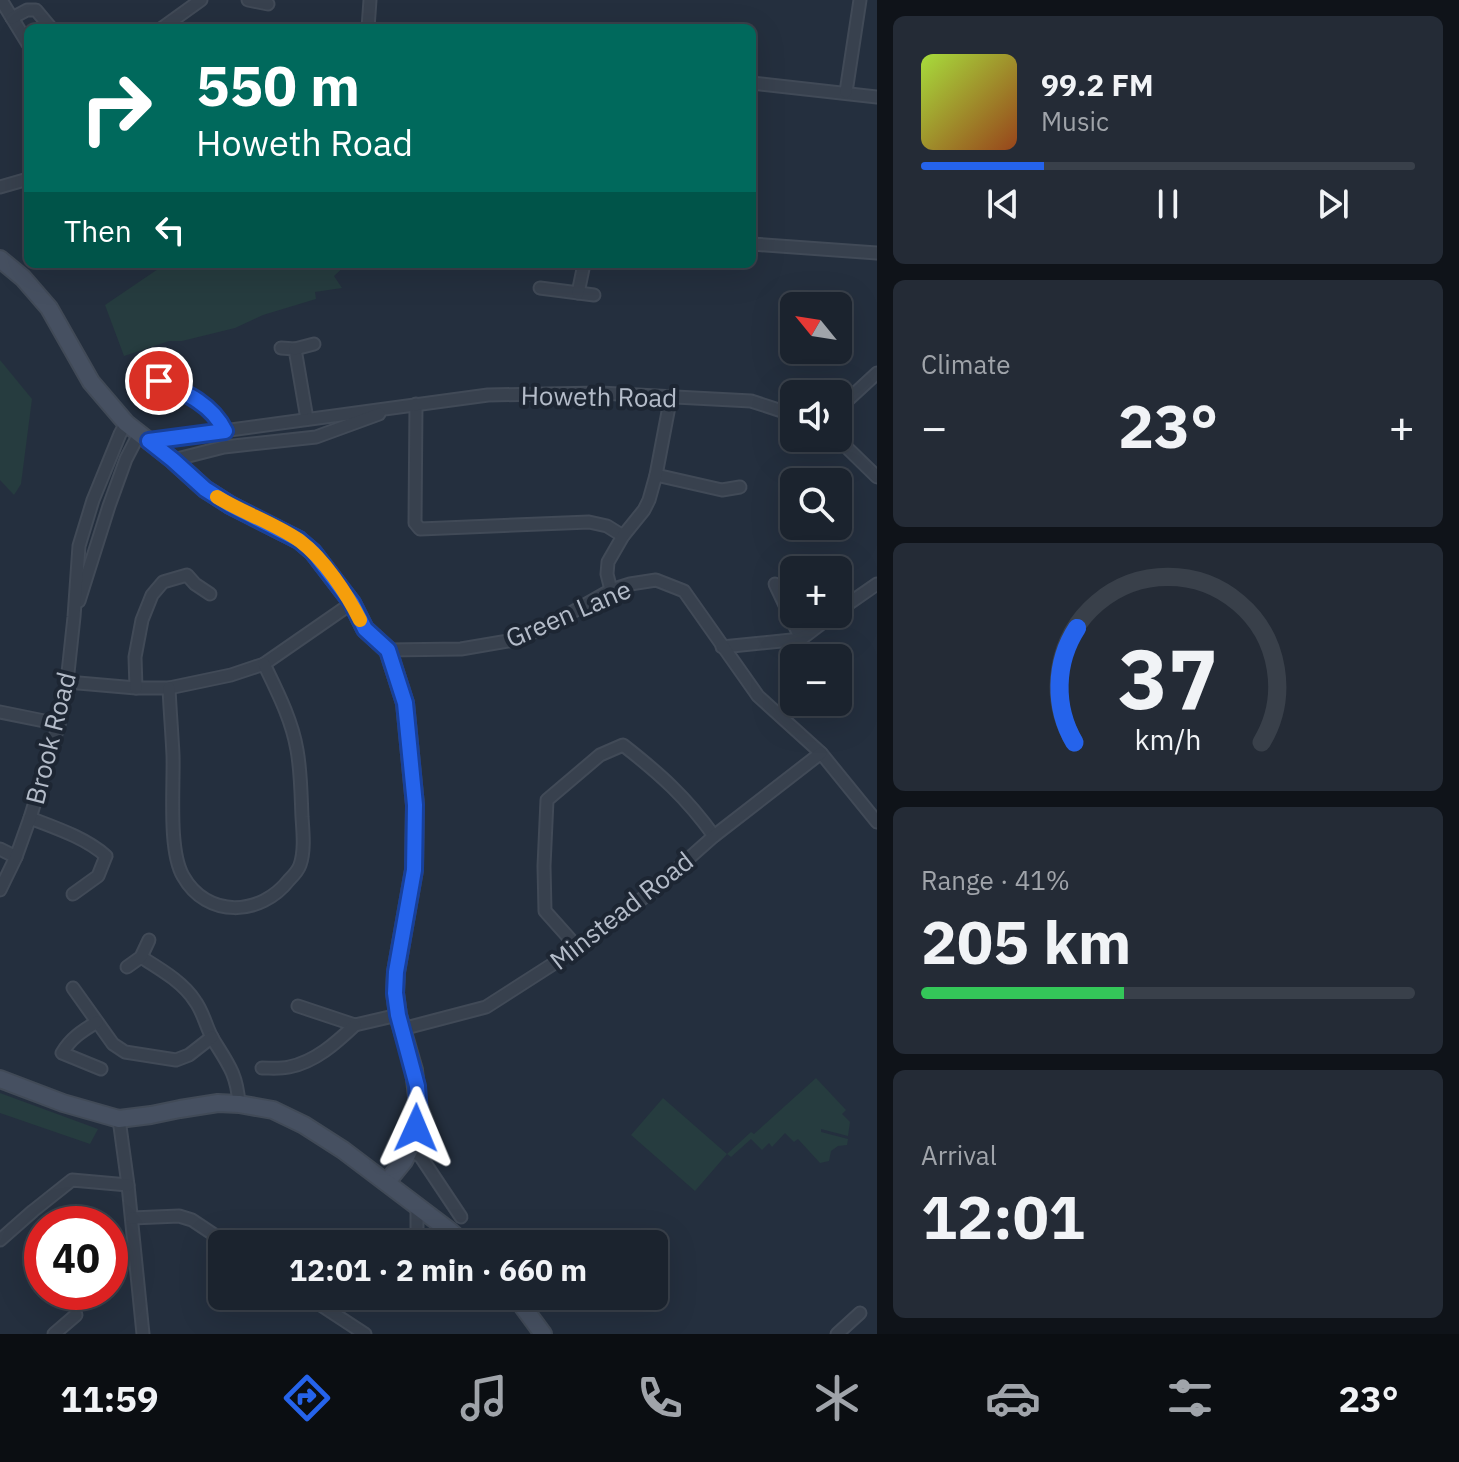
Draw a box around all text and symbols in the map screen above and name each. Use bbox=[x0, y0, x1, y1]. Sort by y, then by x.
text: 550 m bbox=[196, 49, 360, 121]
icon: right bbox=[64, 56, 168, 160]
text: 99.2 FM bbox=[1041, 65, 1154, 104]
text: Music bbox=[1041, 104, 1109, 138]
text: Howeth Road bbox=[196, 119, 413, 166]
icon: previous bbox=[981, 182, 1025, 226]
icon: pause bbox=[1146, 182, 1190, 226]
icon: next bbox=[1311, 182, 1355, 226]
icon: left bbox=[148, 208, 192, 252]
text: Then bbox=[64, 211, 132, 250]
north arrow bbox=[780, 292, 852, 364]
map controls bbox=[780, 292, 852, 716]
pin bbox=[125, 347, 193, 415]
text: Climate bbox=[921, 347, 1011, 381]
icon: arrive bbox=[137, 359, 181, 403]
street label: Howeth Road bbox=[520, 378, 678, 414]
button: sound bbox=[780, 380, 852, 452]
text: 23° bbox=[1118, 386, 1218, 465]
text: − bbox=[921, 398, 947, 455]
text: + bbox=[1389, 398, 1415, 455]
button: search bbox=[780, 468, 852, 540]
button: + bbox=[780, 556, 852, 628]
street label: Green Lane bbox=[500, 571, 636, 655]
text: 37 bbox=[1118, 624, 1218, 732]
button: − bbox=[780, 644, 852, 716]
street label: Brook Road bbox=[17, 668, 83, 808]
text: km/h bbox=[1134, 721, 1202, 758]
street label: Minstead Road bbox=[542, 843, 700, 977]
text: Range · 41% bbox=[921, 863, 1070, 897]
text: 205 km bbox=[921, 902, 1131, 981]
position arrow bbox=[374, 1086, 458, 1170]
text: Arrival bbox=[921, 1138, 997, 1172]
text: 12:01 bbox=[921, 1177, 1085, 1256]
speed limit sign: 40 bbox=[24, 1206, 128, 1310]
text: 12:01 · 2 min · 660 m bbox=[289, 1250, 587, 1289]
icon: directions bbox=[279, 1370, 335, 1426]
icon: music bbox=[456, 1370, 512, 1426]
icon: phone bbox=[632, 1370, 688, 1426]
icon: climate bbox=[809, 1370, 865, 1426]
icon: car bbox=[985, 1370, 1041, 1426]
icon: filters bbox=[1162, 1370, 1218, 1426]
text: 11:59 bbox=[60, 1375, 159, 1422]
text: 23° bbox=[1339, 1375, 1399, 1422]

